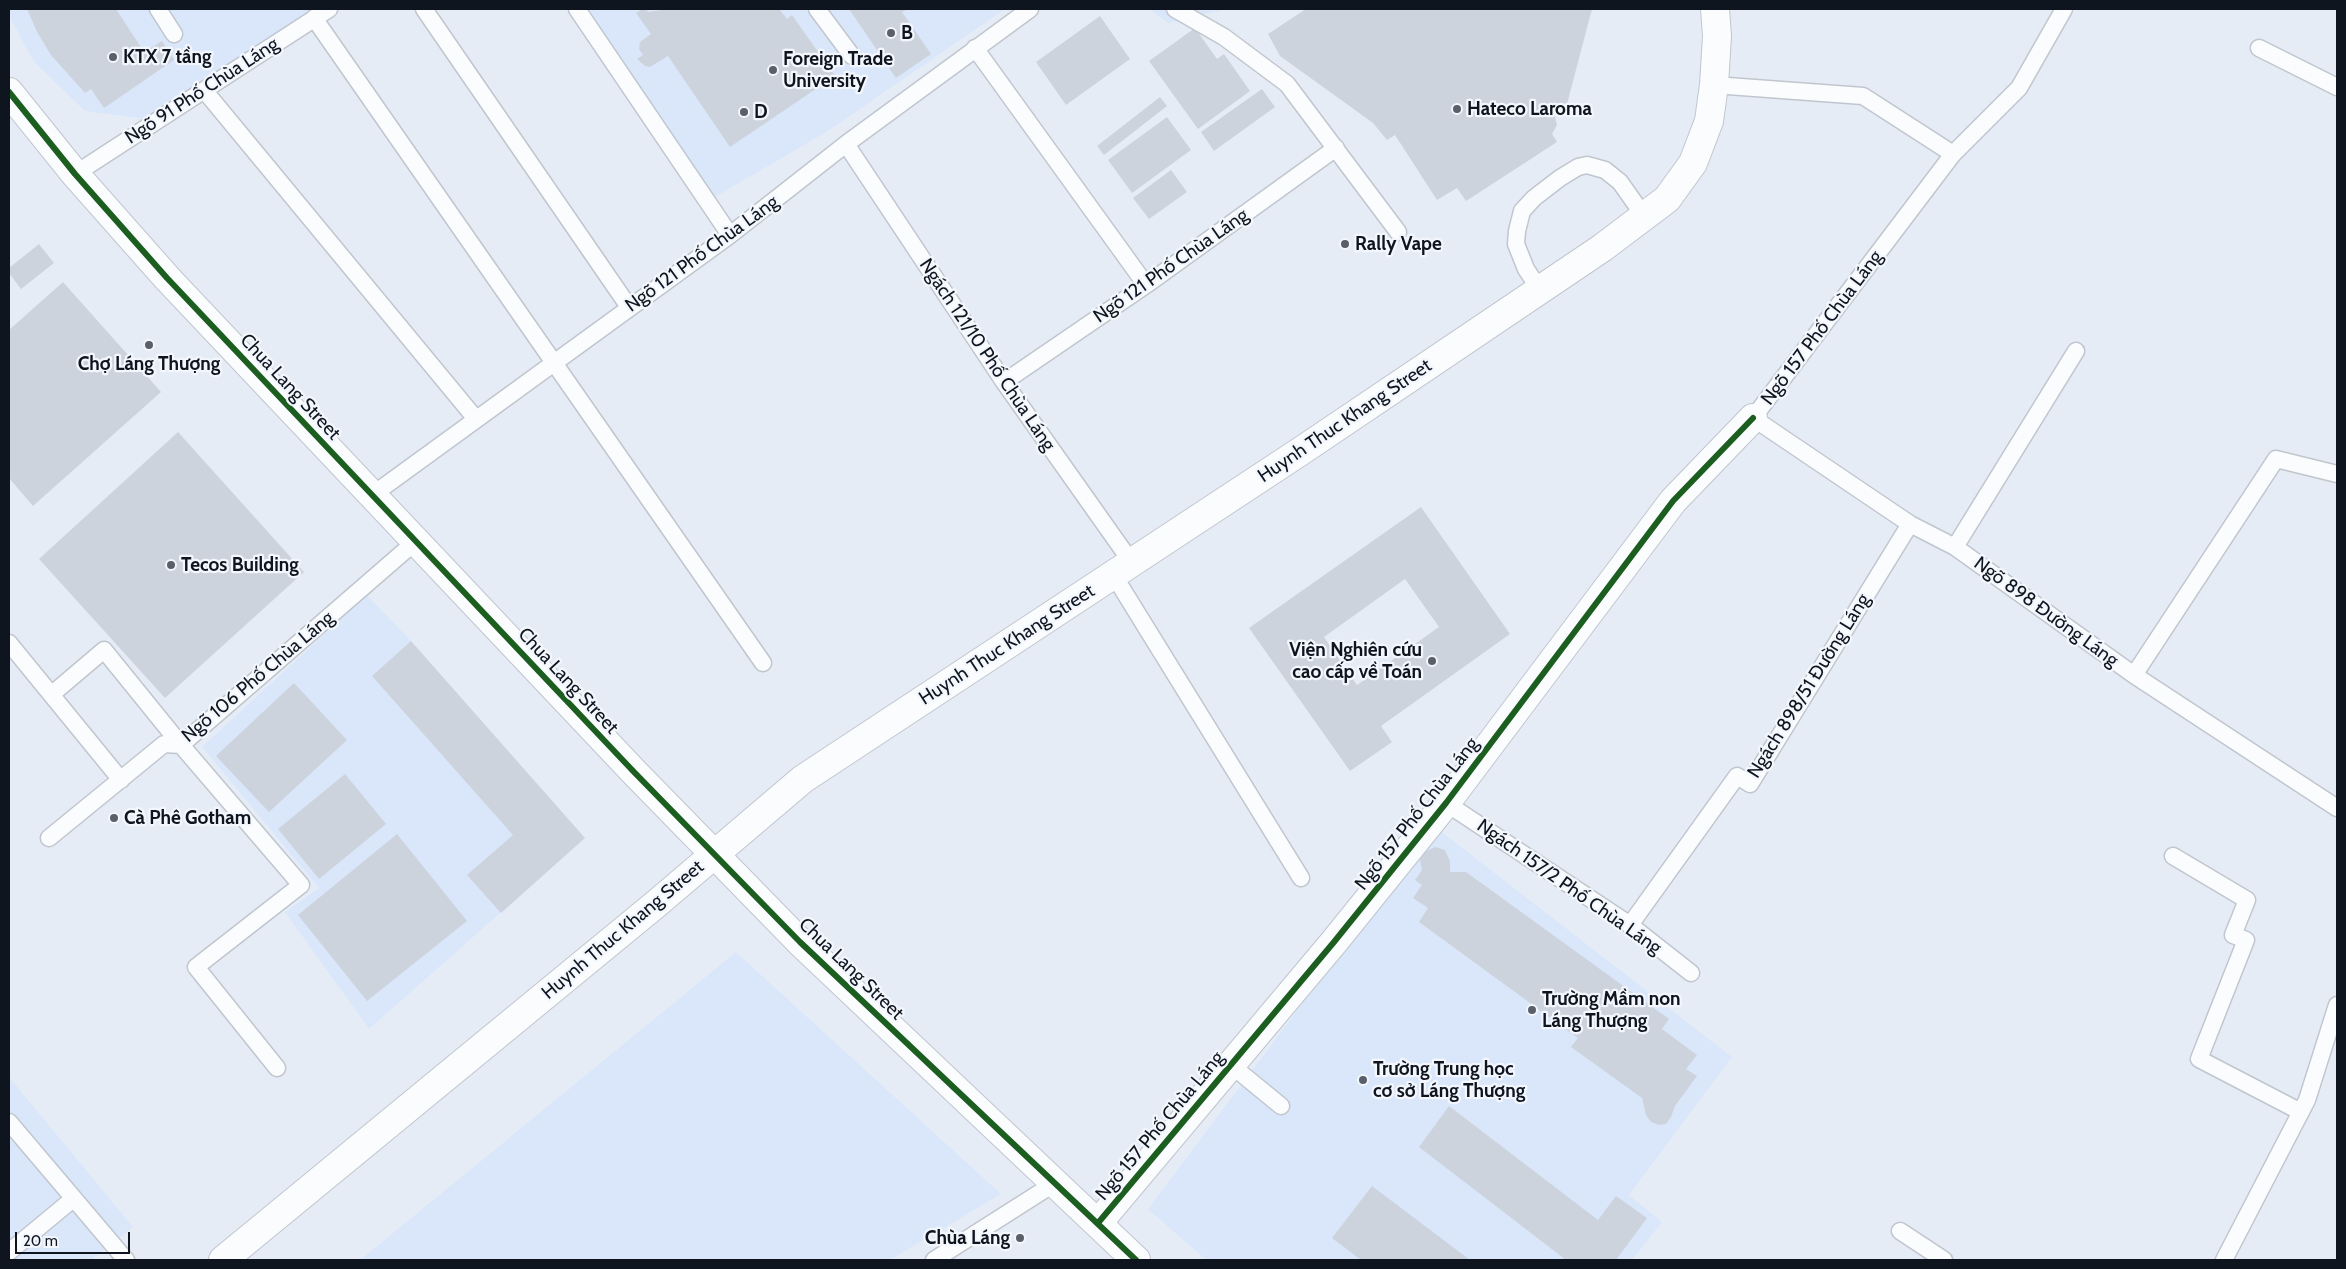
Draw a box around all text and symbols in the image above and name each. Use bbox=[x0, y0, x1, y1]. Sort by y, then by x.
place label: B bbox=[901, 22, 913, 44]
marker: B bbox=[885, 27, 897, 39]
street label: Ngõ 91 Phố Chùa Láng bbox=[121, 33, 283, 149]
place label: KTX 7 tầng bbox=[123, 46, 212, 68]
place label: Foreign Trade University bbox=[783, 48, 893, 92]
marker: KTX 7 tầng bbox=[107, 51, 119, 63]
marker: Foreign Trade University bbox=[767, 64, 779, 76]
place label: Hateco Laroma bbox=[1467, 98, 1592, 120]
place label: D bbox=[754, 101, 768, 123]
marker: Hateco Laroma bbox=[1451, 103, 1463, 115]
marker: D bbox=[738, 106, 750, 118]
street label: Ngõ 121 Phố Chùa Láng bbox=[621, 191, 783, 317]
street label: Ngõ 121 Phố Chùa Láng bbox=[1089, 204, 1253, 328]
place label: Rally Vape bbox=[1355, 233, 1442, 255]
marker: Rally Vape bbox=[1339, 238, 1351, 250]
street label: Ngõ 157 Phố Chùa Láng bbox=[1756, 246, 1888, 410]
street label: Ngách 121/10 Phố Chùa Láng bbox=[914, 255, 1060, 455]
street label: Chua Lang Street bbox=[235, 329, 345, 445]
marker: Chợ Láng Thượng bbox=[143, 339, 155, 351]
place label: Chợ Láng Thượng bbox=[78, 353, 220, 375]
street label: Huynh Thuc Khang Street bbox=[1254, 354, 1436, 488]
street label: Ngõ 898 Đường Láng bbox=[1969, 552, 2123, 672]
place label: Tecos Building bbox=[181, 554, 299, 576]
marker: Tecos Building bbox=[165, 559, 177, 571]
street label: Huynh Thuc Khang Street bbox=[915, 580, 1099, 710]
street label: Ngách 898/51 Đường Láng bbox=[1743, 590, 1875, 782]
street label: Ngõ 106 Phố Chùa Láng bbox=[177, 607, 339, 747]
street label: Chua Lang Street bbox=[513, 623, 623, 739]
place label: Viện Nghiên cứu cao cấp về Toán bbox=[1289, 639, 1422, 683]
marker: Viện Nghiên cứu cao cấp về Toán bbox=[1426, 655, 1438, 667]
street label: Ngõ 157 Phố Chùa Láng bbox=[1350, 733, 1484, 895]
place label: Cà Phê Gotham bbox=[124, 807, 251, 829]
marker: Cà Phê Gotham bbox=[108, 812, 120, 824]
street label: Ngách 157/2 Phố Chùa Láng bbox=[1472, 815, 1666, 959]
street label: Huynh Thuc Khang Street bbox=[537, 856, 709, 1004]
street label: Chua Lang Street bbox=[794, 913, 908, 1025]
place label: Trường Mầm non Láng Thượng bbox=[1542, 988, 1681, 1032]
marker: Trường Mầm non Láng Thượng bbox=[1526, 1004, 1538, 1016]
street label: Ngõ 157 Phố Chùa Láng bbox=[1091, 1047, 1229, 1205]
place label: Trường Trung học cơ sở Láng Thượng bbox=[1373, 1058, 1525, 1102]
marker: Trường Trung học cơ sở Láng Thượng bbox=[1357, 1074, 1369, 1086]
scale bar bbox=[18, 1222, 132, 1254]
place label: Chùa Láng bbox=[925, 1227, 1010, 1249]
text: 20 m bbox=[23, 1232, 58, 1250]
marker: Chùa Láng bbox=[1014, 1232, 1026, 1244]

